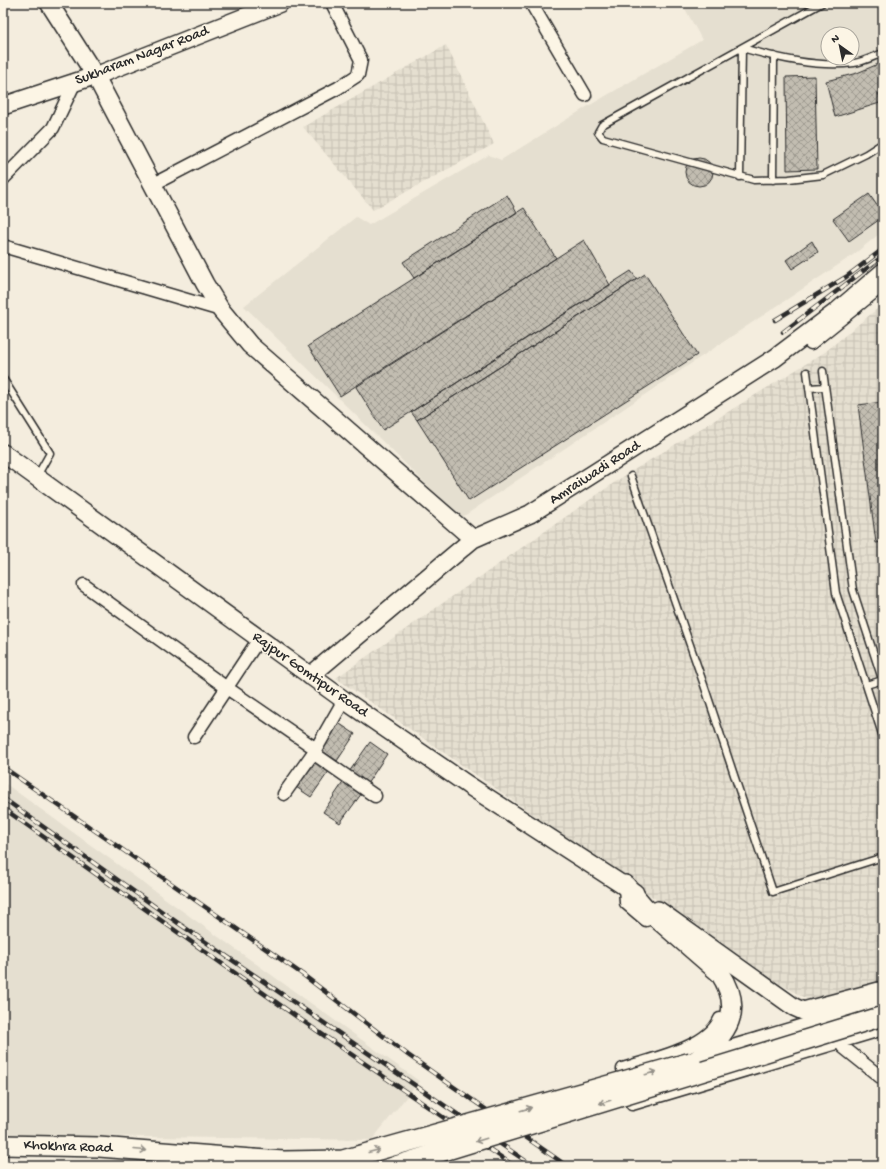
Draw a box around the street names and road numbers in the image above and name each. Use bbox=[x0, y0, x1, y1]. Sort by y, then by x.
street label: Sukharam Nagar Road bbox=[73, 22, 212, 90]
street label: Amraiwadi Road bbox=[546, 436, 645, 509]
street label: Rajpur Gomtipur Road bbox=[249, 628, 372, 722]
street label: Khokhra Road bbox=[23, 1136, 114, 1158]

